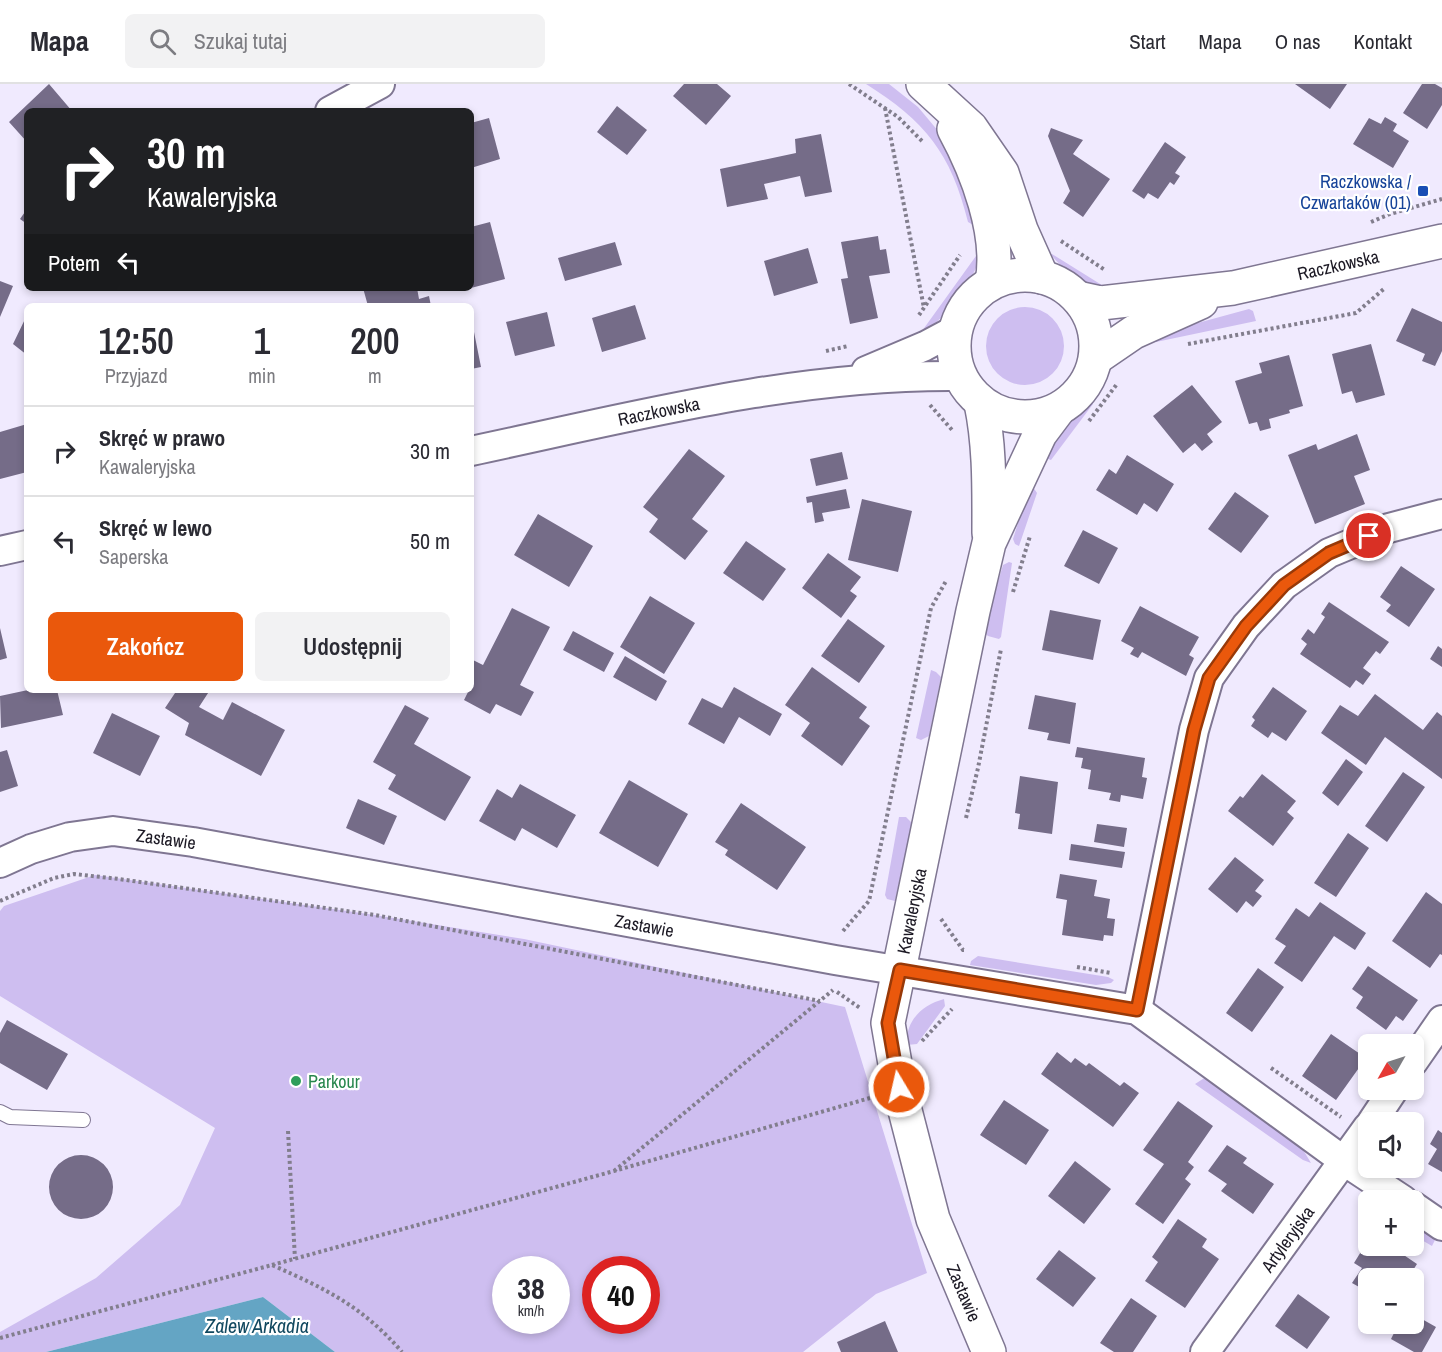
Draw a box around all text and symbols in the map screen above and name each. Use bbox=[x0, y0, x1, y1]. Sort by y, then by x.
search box bbox=[125, 14, 545, 68]
text: Mapa bbox=[30, 22, 89, 60]
icon: search bbox=[146, 25, 179, 58]
text: Szukaj tutaj bbox=[194, 26, 287, 56]
text: Start bbox=[1129, 27, 1166, 56]
text: Mapa bbox=[1199, 27, 1242, 56]
text: O nas bbox=[1275, 27, 1321, 56]
text: Kontakt bbox=[1354, 27, 1412, 56]
text: 30 m bbox=[147, 125, 226, 181]
icon: right bbox=[48, 132, 126, 210]
place label: Raczkowska / Czwartaków (01) bbox=[1300, 169, 1412, 215]
text: Kawaleryjska bbox=[147, 179, 277, 215]
marker: Raczkowska / Czwartaków (01) bbox=[1416, 184, 1430, 198]
street label: Raczkowska bbox=[1295, 243, 1381, 286]
icon: left bbox=[112, 246, 145, 279]
text: Potem bbox=[48, 248, 100, 278]
text: 12:50 bbox=[99, 317, 174, 365]
text: 1 bbox=[254, 317, 270, 365]
text: 200 bbox=[350, 317, 399, 365]
text: Przyjazd bbox=[105, 362, 168, 389]
text: min bbox=[248, 362, 276, 389]
text: m bbox=[368, 362, 382, 389]
street label: Raczkowska bbox=[616, 390, 702, 431]
text: Skręć w prawo bbox=[99, 423, 225, 453]
icon: right bbox=[48, 435, 81, 468]
text: 30 m bbox=[410, 436, 450, 466]
text: Kawaleryjska bbox=[99, 453, 196, 480]
pin bbox=[1343, 510, 1394, 561]
text: Skręć w lewo bbox=[99, 513, 212, 543]
icon: arrive bbox=[1352, 519, 1385, 552]
icon: left bbox=[48, 525, 81, 558]
text: 50 m bbox=[410, 526, 450, 556]
text: Saperska bbox=[99, 543, 168, 570]
button: Zakończ bbox=[48, 612, 243, 681]
button: Udostępnij bbox=[255, 612, 450, 681]
street label: Zastawie bbox=[135, 822, 198, 855]
street label: Kawaleryjska bbox=[890, 866, 932, 956]
street label: Zastawie bbox=[613, 907, 676, 943]
north arrow bbox=[1358, 1034, 1424, 1100]
map controls bbox=[1358, 1034, 1424, 1334]
position arrow bbox=[867, 1055, 931, 1119]
place label: Parkour bbox=[308, 1069, 360, 1094]
marker: Parkour bbox=[289, 1074, 303, 1088]
button: sound bbox=[1358, 1112, 1424, 1178]
button: + bbox=[1358, 1190, 1424, 1256]
street label: Artyleryjska bbox=[1254, 1200, 1320, 1278]
speed limit sign: 40 bbox=[582, 1256, 660, 1334]
street label: Zastawie bbox=[941, 1261, 987, 1325]
text: 38 bbox=[517, 1268, 545, 1308]
button: − bbox=[1358, 1268, 1424, 1334]
text: km/h bbox=[518, 1300, 544, 1321]
water label: Zalew Arkadia bbox=[204, 1312, 309, 1339]

